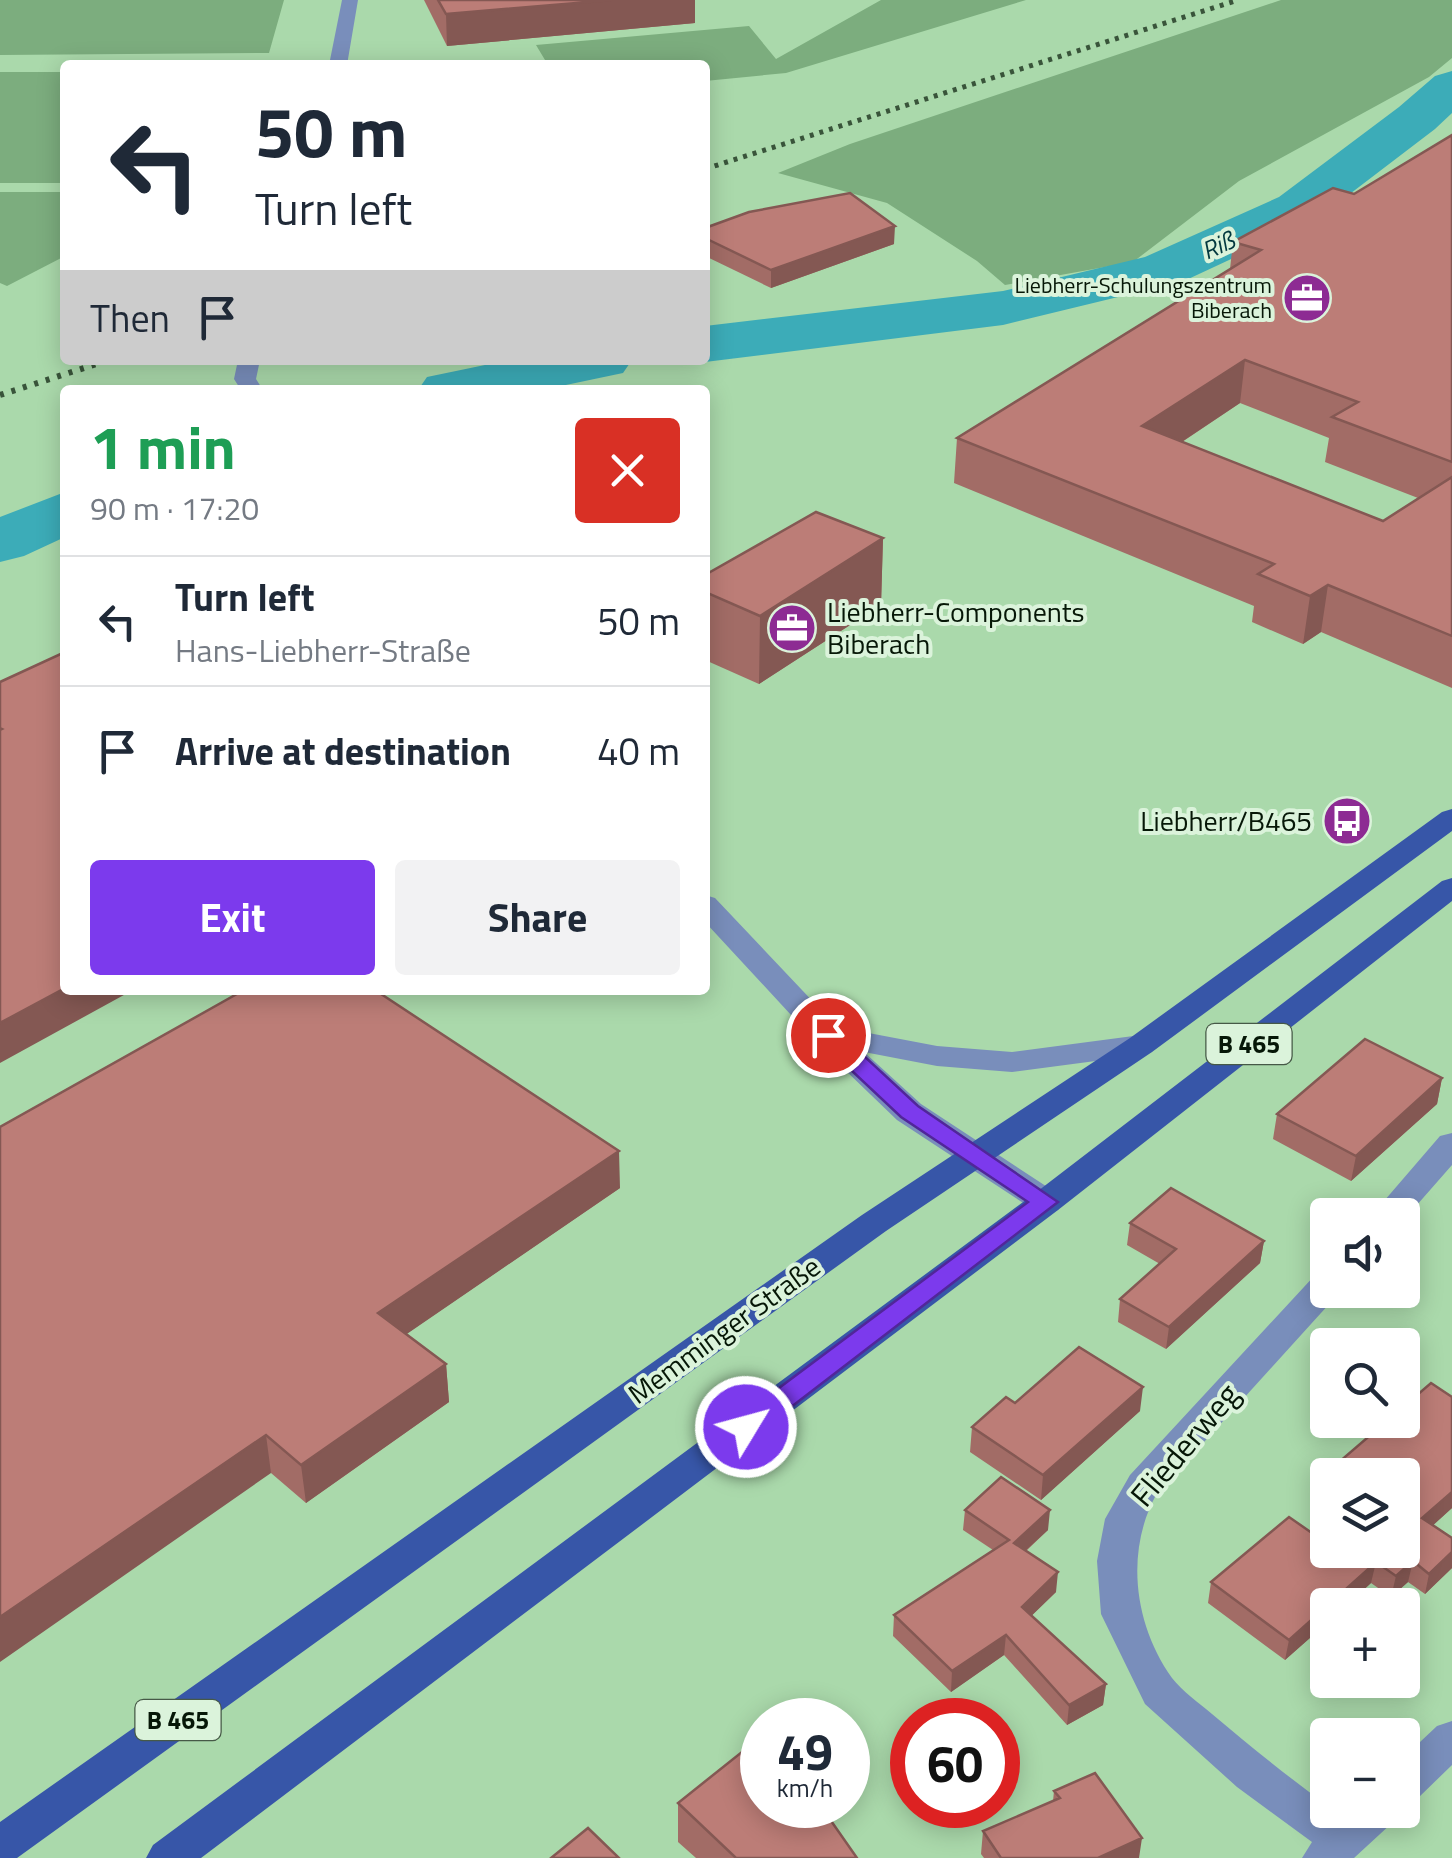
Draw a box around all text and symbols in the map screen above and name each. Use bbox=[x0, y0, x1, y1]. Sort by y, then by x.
text: 50 m bbox=[255, 78, 408, 184]
icon: left bbox=[90, 100, 220, 230]
text: Turn left bbox=[255, 174, 412, 242]
water label: Riß bbox=[1195, 220, 1242, 269]
place label: Liebherr-Schulungszentrum Biberach bbox=[1014, 268, 1272, 327]
office icon: Liebherr-Schulungszentrum Biberach bbox=[1281, 272, 1333, 324]
text: Then bbox=[90, 289, 170, 347]
icon: arrive bbox=[190, 290, 245, 345]
text: 1 min bbox=[90, 401, 236, 492]
button: close bbox=[575, 418, 680, 523]
text: 90 m · 17:20 bbox=[90, 484, 259, 532]
text: Turn left bbox=[175, 568, 315, 626]
place label: Liebherr-Components Biberach bbox=[827, 590, 1085, 665]
text: 50 m bbox=[597, 592, 680, 650]
icon: left bbox=[90, 594, 145, 649]
office icon: Liebherr-Components Biberach bbox=[766, 602, 818, 654]
text: Hans-Liebherr-Straße bbox=[175, 626, 471, 674]
text: Arrive at destination bbox=[175, 722, 511, 780]
text: 40 m bbox=[597, 722, 680, 780]
icon: arrive bbox=[90, 724, 145, 779]
bus stop icon: Liebherr/B465 bbox=[1321, 795, 1373, 847]
place label: Liebherr/B465 bbox=[1140, 799, 1312, 842]
button: Exit bbox=[90, 860, 375, 975]
button: Share bbox=[395, 860, 680, 975]
pin bbox=[786, 993, 871, 1078]
icon: arrive bbox=[801, 1008, 856, 1063]
road number: B 465 bbox=[1206, 1024, 1292, 1064]
map controls bbox=[1310, 1198, 1420, 1828]
button: sound bbox=[1310, 1198, 1420, 1308]
street label: Memminger Straße bbox=[619, 1245, 829, 1414]
button: search bbox=[1310, 1328, 1420, 1438]
street label: Fliederweg bbox=[1118, 1372, 1250, 1517]
position arrow bbox=[694, 1375, 798, 1479]
button: layers bbox=[1310, 1458, 1420, 1568]
button: + bbox=[1310, 1588, 1420, 1698]
speed limit sign: 60 bbox=[890, 1698, 1020, 1828]
road number: B 465 bbox=[136, 1700, 220, 1740]
text: 49 bbox=[777, 1713, 833, 1789]
button: − bbox=[1310, 1718, 1420, 1828]
text: km/h bbox=[777, 1769, 833, 1807]

